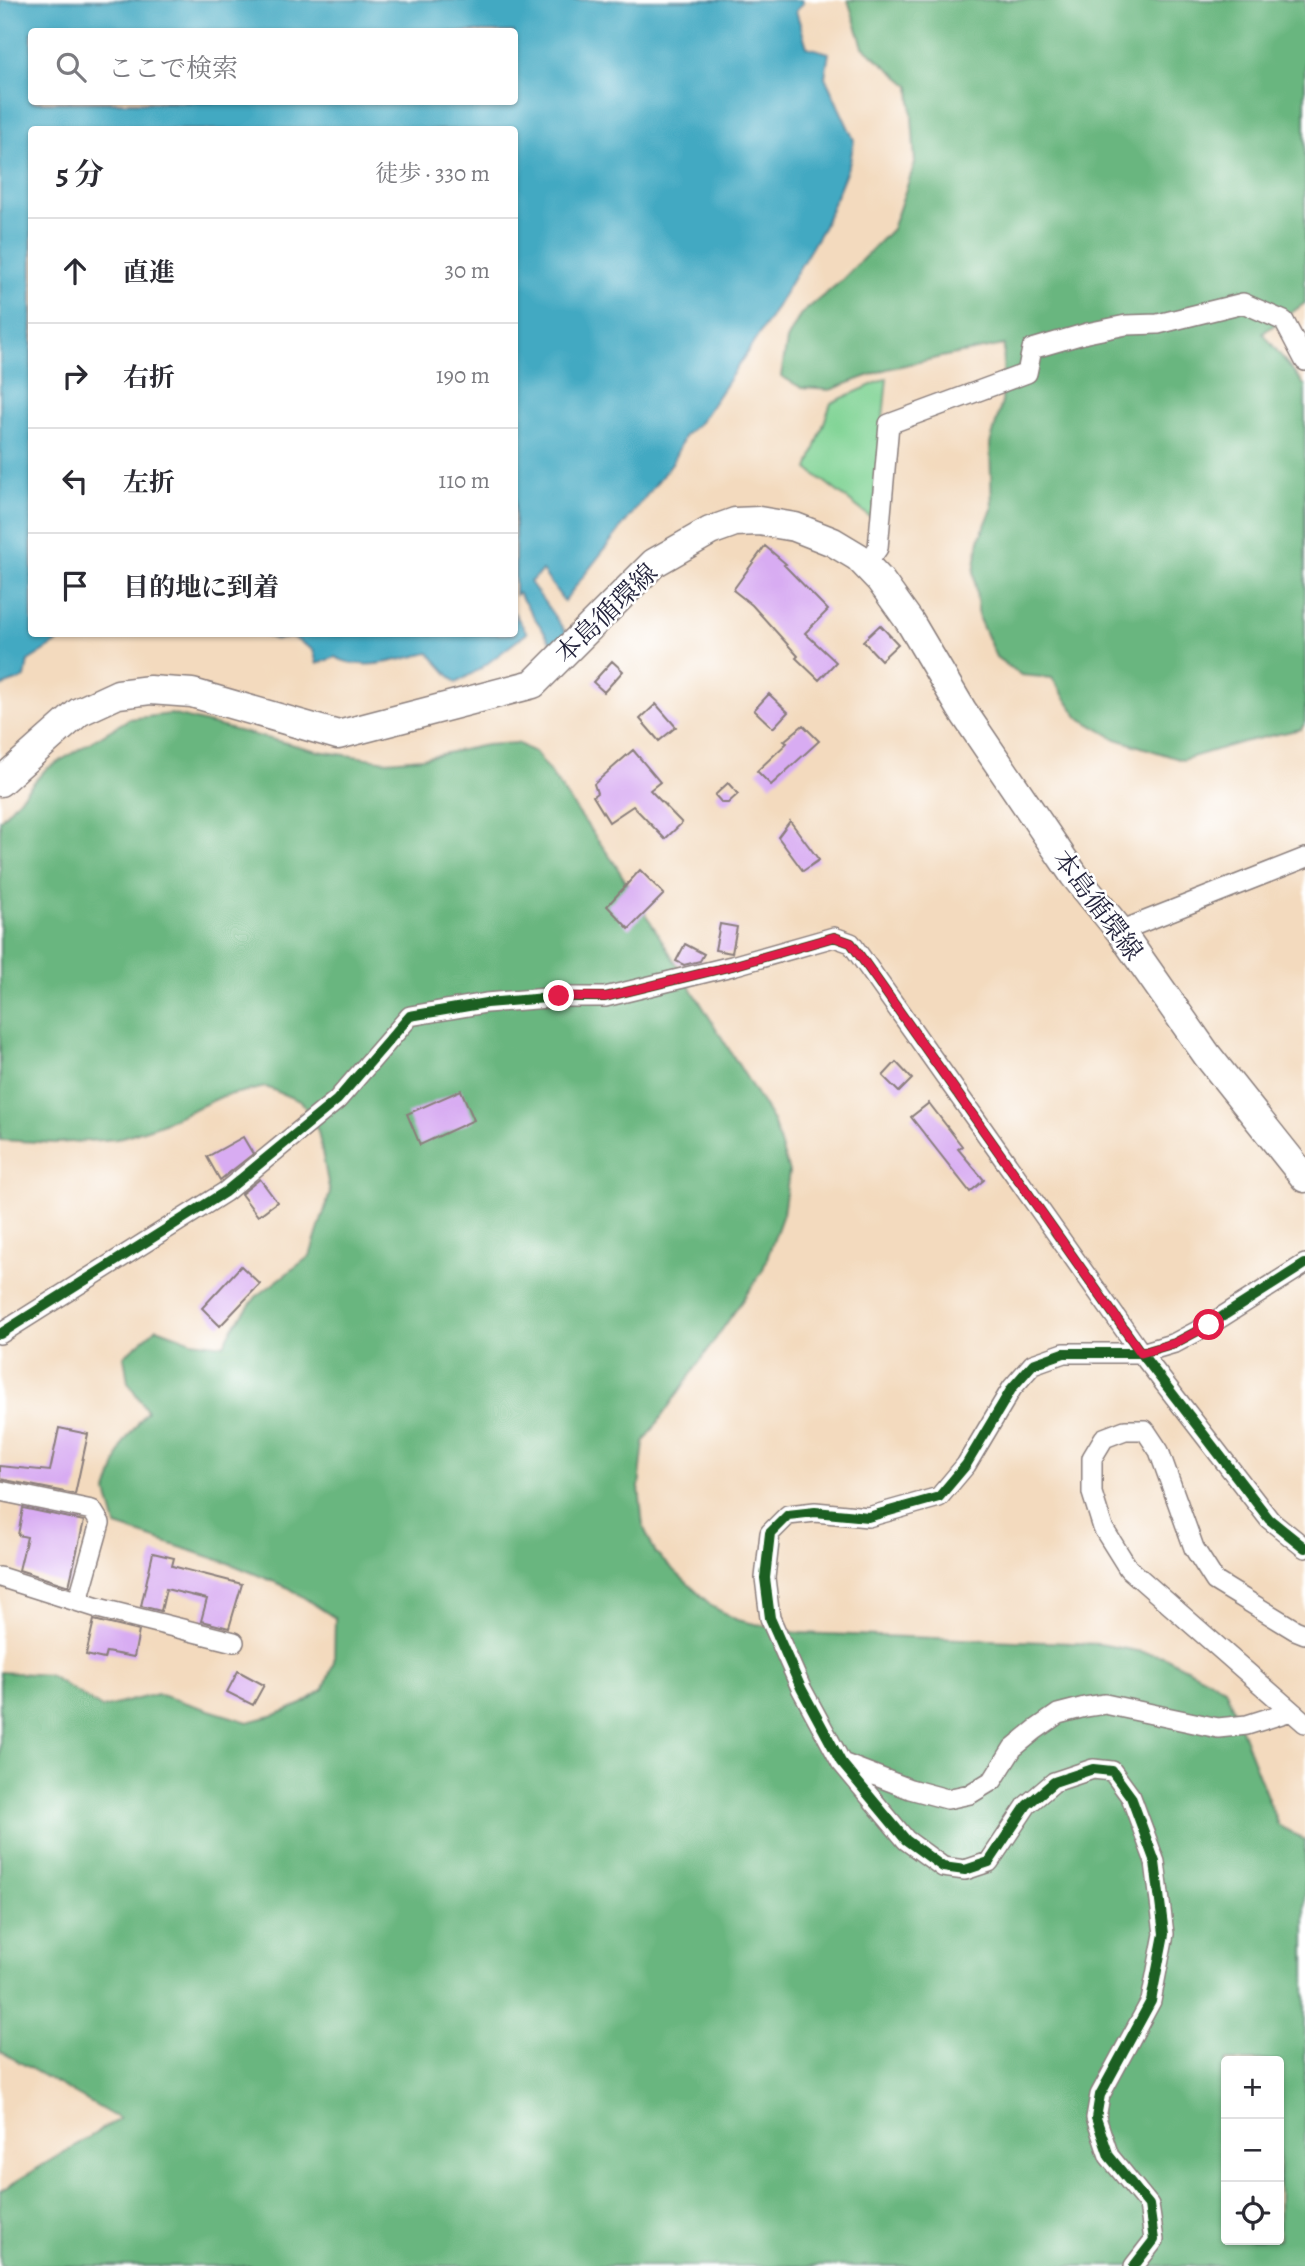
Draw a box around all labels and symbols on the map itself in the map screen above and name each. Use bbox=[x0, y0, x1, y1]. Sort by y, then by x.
street label: 本島循環線 bbox=[547, 556, 665, 671]
street label: 本島循環線 bbox=[1045, 843, 1151, 968]
route end bbox=[543, 980, 574, 1011]
route start bbox=[1193, 1309, 1224, 1340]

